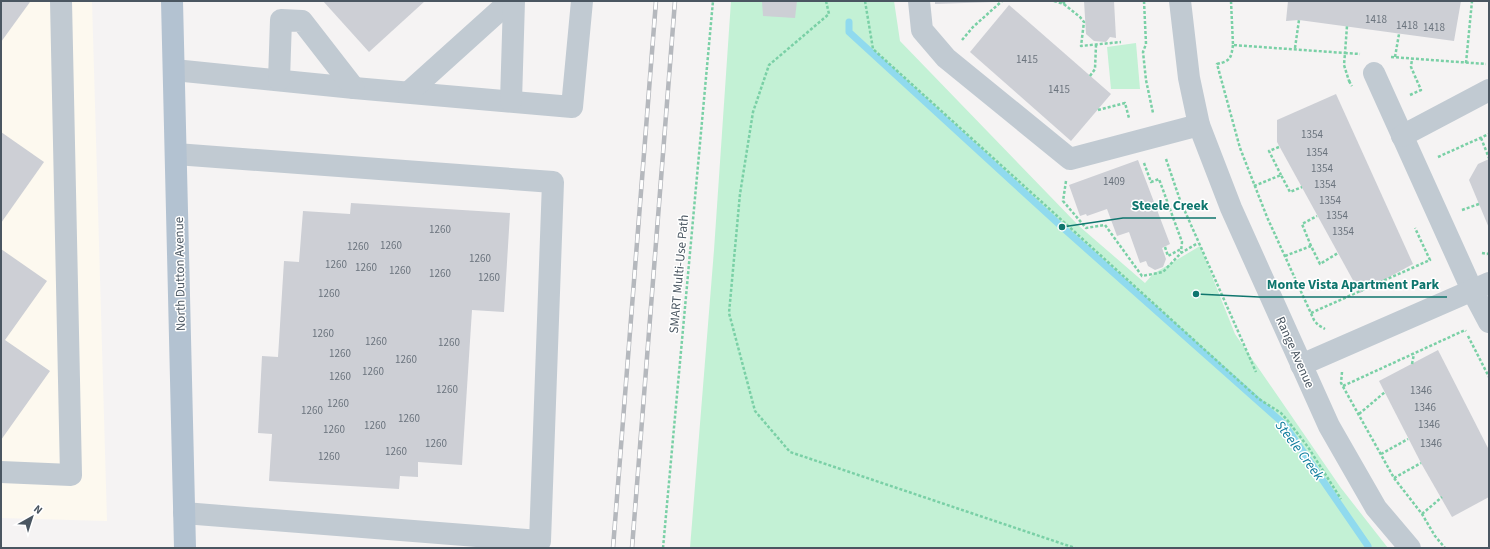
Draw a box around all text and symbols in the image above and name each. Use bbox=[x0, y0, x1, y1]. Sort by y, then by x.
house number: 1418 bbox=[1365, 12, 1387, 27]
house number: 1418 bbox=[1396, 18, 1418, 33]
house number: 1418 bbox=[1423, 20, 1445, 35]
house number: 1415 bbox=[1016, 52, 1038, 67]
house number: 1415 bbox=[1048, 82, 1070, 97]
house number: 1354 bbox=[1301, 127, 1323, 142]
house number: 1354 bbox=[1306, 145, 1328, 160]
house number: 1354 bbox=[1311, 161, 1333, 176]
house number: 1409 bbox=[1103, 174, 1125, 189]
house number: 1354 bbox=[1314, 177, 1336, 192]
callout: Steele Creek bbox=[1123, 192, 1216, 218]
house number: 1354 bbox=[1319, 193, 1341, 208]
text: Steele Creek bbox=[1132, 196, 1209, 216]
house number: 1354 bbox=[1326, 208, 1348, 223]
street label: SMART Multi-Use Path bbox=[665, 214, 693, 334]
street label: North Dutton Avenue bbox=[170, 217, 190, 331]
house number: 1260 bbox=[429, 222, 451, 237]
house number: 1354 bbox=[1332, 224, 1354, 239]
house number: 1260 bbox=[380, 238, 402, 253]
house number: 1260 bbox=[347, 239, 369, 254]
house number: 1260 bbox=[469, 251, 491, 266]
house number: 1260 bbox=[325, 257, 347, 272]
house number: 1260 bbox=[355, 260, 377, 275]
house number: 1260 bbox=[389, 263, 411, 278]
house number: 1260 bbox=[429, 266, 451, 281]
house number: 1260 bbox=[478, 270, 500, 285]
callout: Monte Vista Apartment Park bbox=[1259, 271, 1447, 297]
text: Monte Vista Apartment Park bbox=[1267, 275, 1440, 295]
house number: 1260 bbox=[318, 286, 340, 301]
street label: Range Avenue bbox=[1271, 314, 1319, 391]
house number: 1260 bbox=[312, 326, 334, 341]
house number: 1260 bbox=[365, 334, 387, 349]
house number: 1260 bbox=[438, 335, 460, 350]
house number: 1260 bbox=[329, 346, 351, 361]
house number: 1260 bbox=[395, 352, 417, 367]
house number: 1260 bbox=[362, 364, 384, 379]
house number: 1260 bbox=[329, 369, 351, 384]
house number: 1260 bbox=[436, 382, 458, 397]
house number: 1346 bbox=[1410, 383, 1432, 398]
house number: 1260 bbox=[327, 396, 349, 411]
house number: 1346 bbox=[1414, 400, 1436, 415]
house number: 1260 bbox=[301, 403, 323, 418]
house number: 1260 bbox=[398, 411, 420, 426]
water label: Steele Creek bbox=[1270, 416, 1329, 485]
house number: 1346 bbox=[1418, 417, 1440, 432]
house number: 1260 bbox=[364, 418, 386, 433]
house number: 1260 bbox=[323, 422, 345, 437]
house number: 1260 bbox=[425, 436, 447, 451]
house number: 1346 bbox=[1420, 436, 1442, 451]
house number: 1260 bbox=[385, 444, 407, 459]
house number: 1260 bbox=[318, 449, 340, 464]
north arrow bbox=[12, 497, 52, 537]
text: N bbox=[30, 501, 46, 518]

